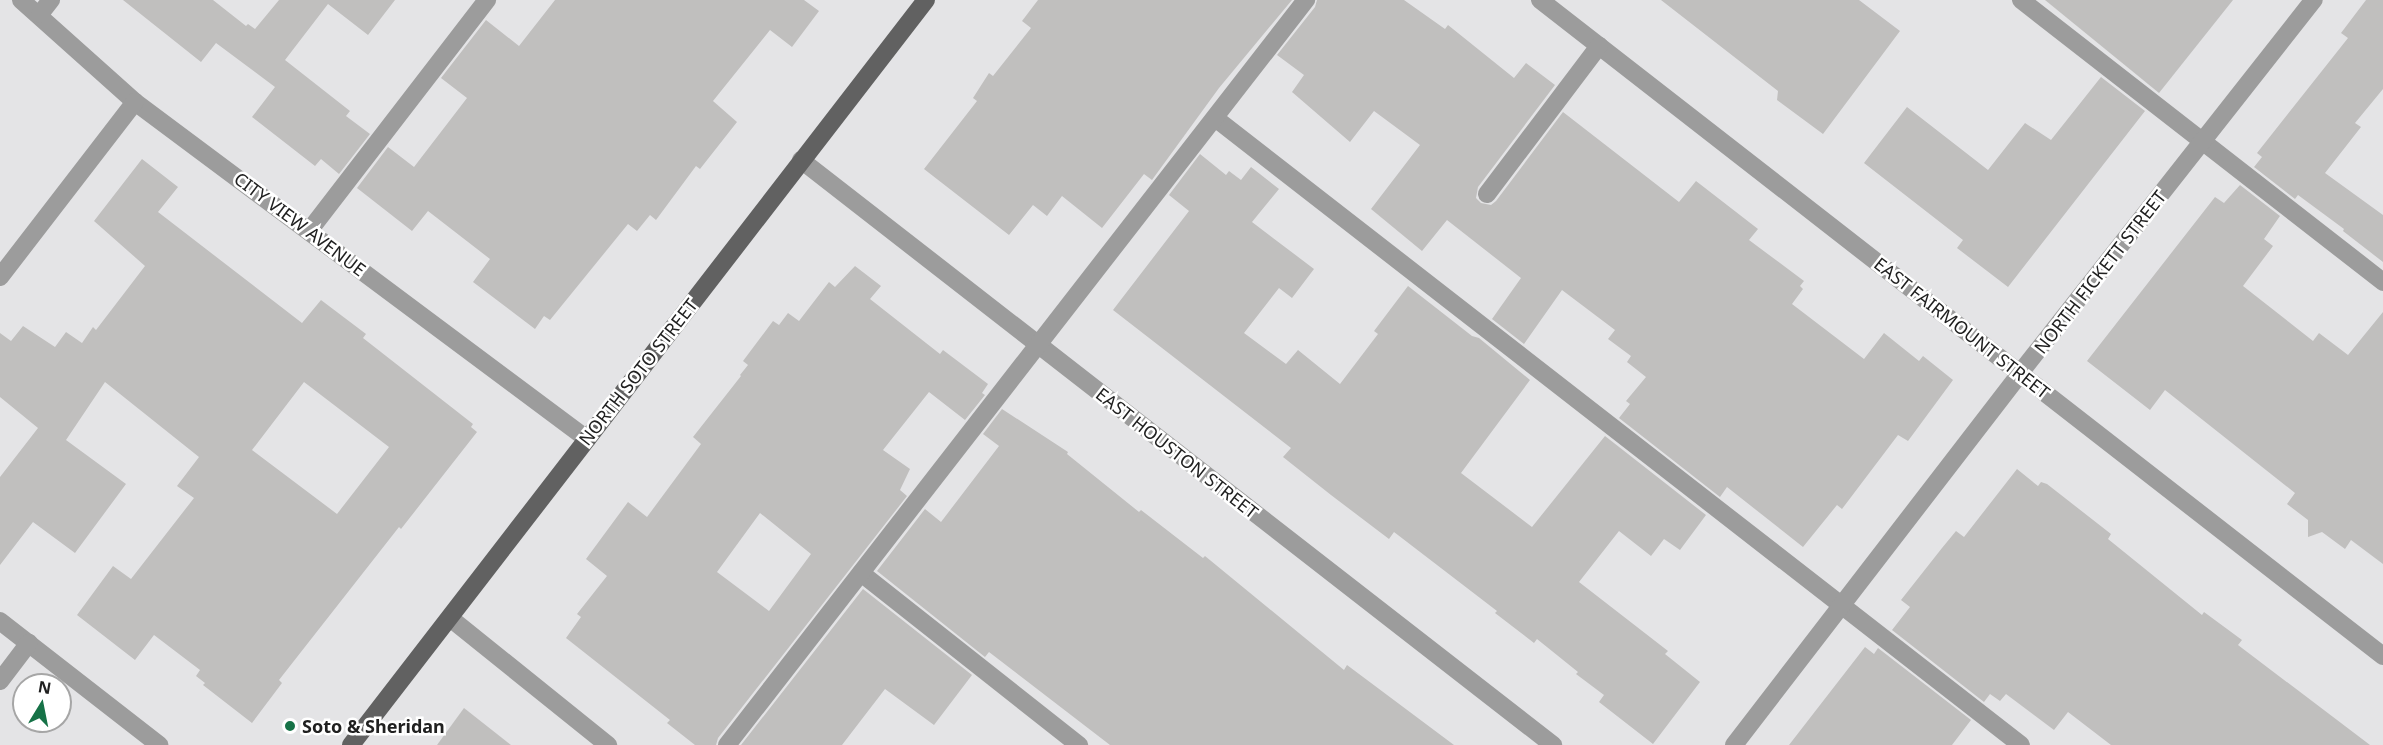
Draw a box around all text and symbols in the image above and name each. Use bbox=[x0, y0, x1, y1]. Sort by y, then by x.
street label: CITY VIEW AVENUE bbox=[230, 167, 370, 281]
street label: NORTH FICKETT STREET bbox=[2030, 186, 2170, 358]
street label: EAST FAIRMOUNT STREET bbox=[1870, 253, 2054, 403]
street label: NORTH SOTO STREET bbox=[574, 294, 702, 450]
street label: EAST HOUSTON STREET bbox=[1092, 383, 1262, 523]
north arrow bbox=[12, 673, 72, 733]
text: N bbox=[36, 675, 53, 699]
place label: Soto & Sheridan bbox=[302, 715, 445, 737]
marker: Soto & Sheridan bbox=[283, 719, 297, 733]

